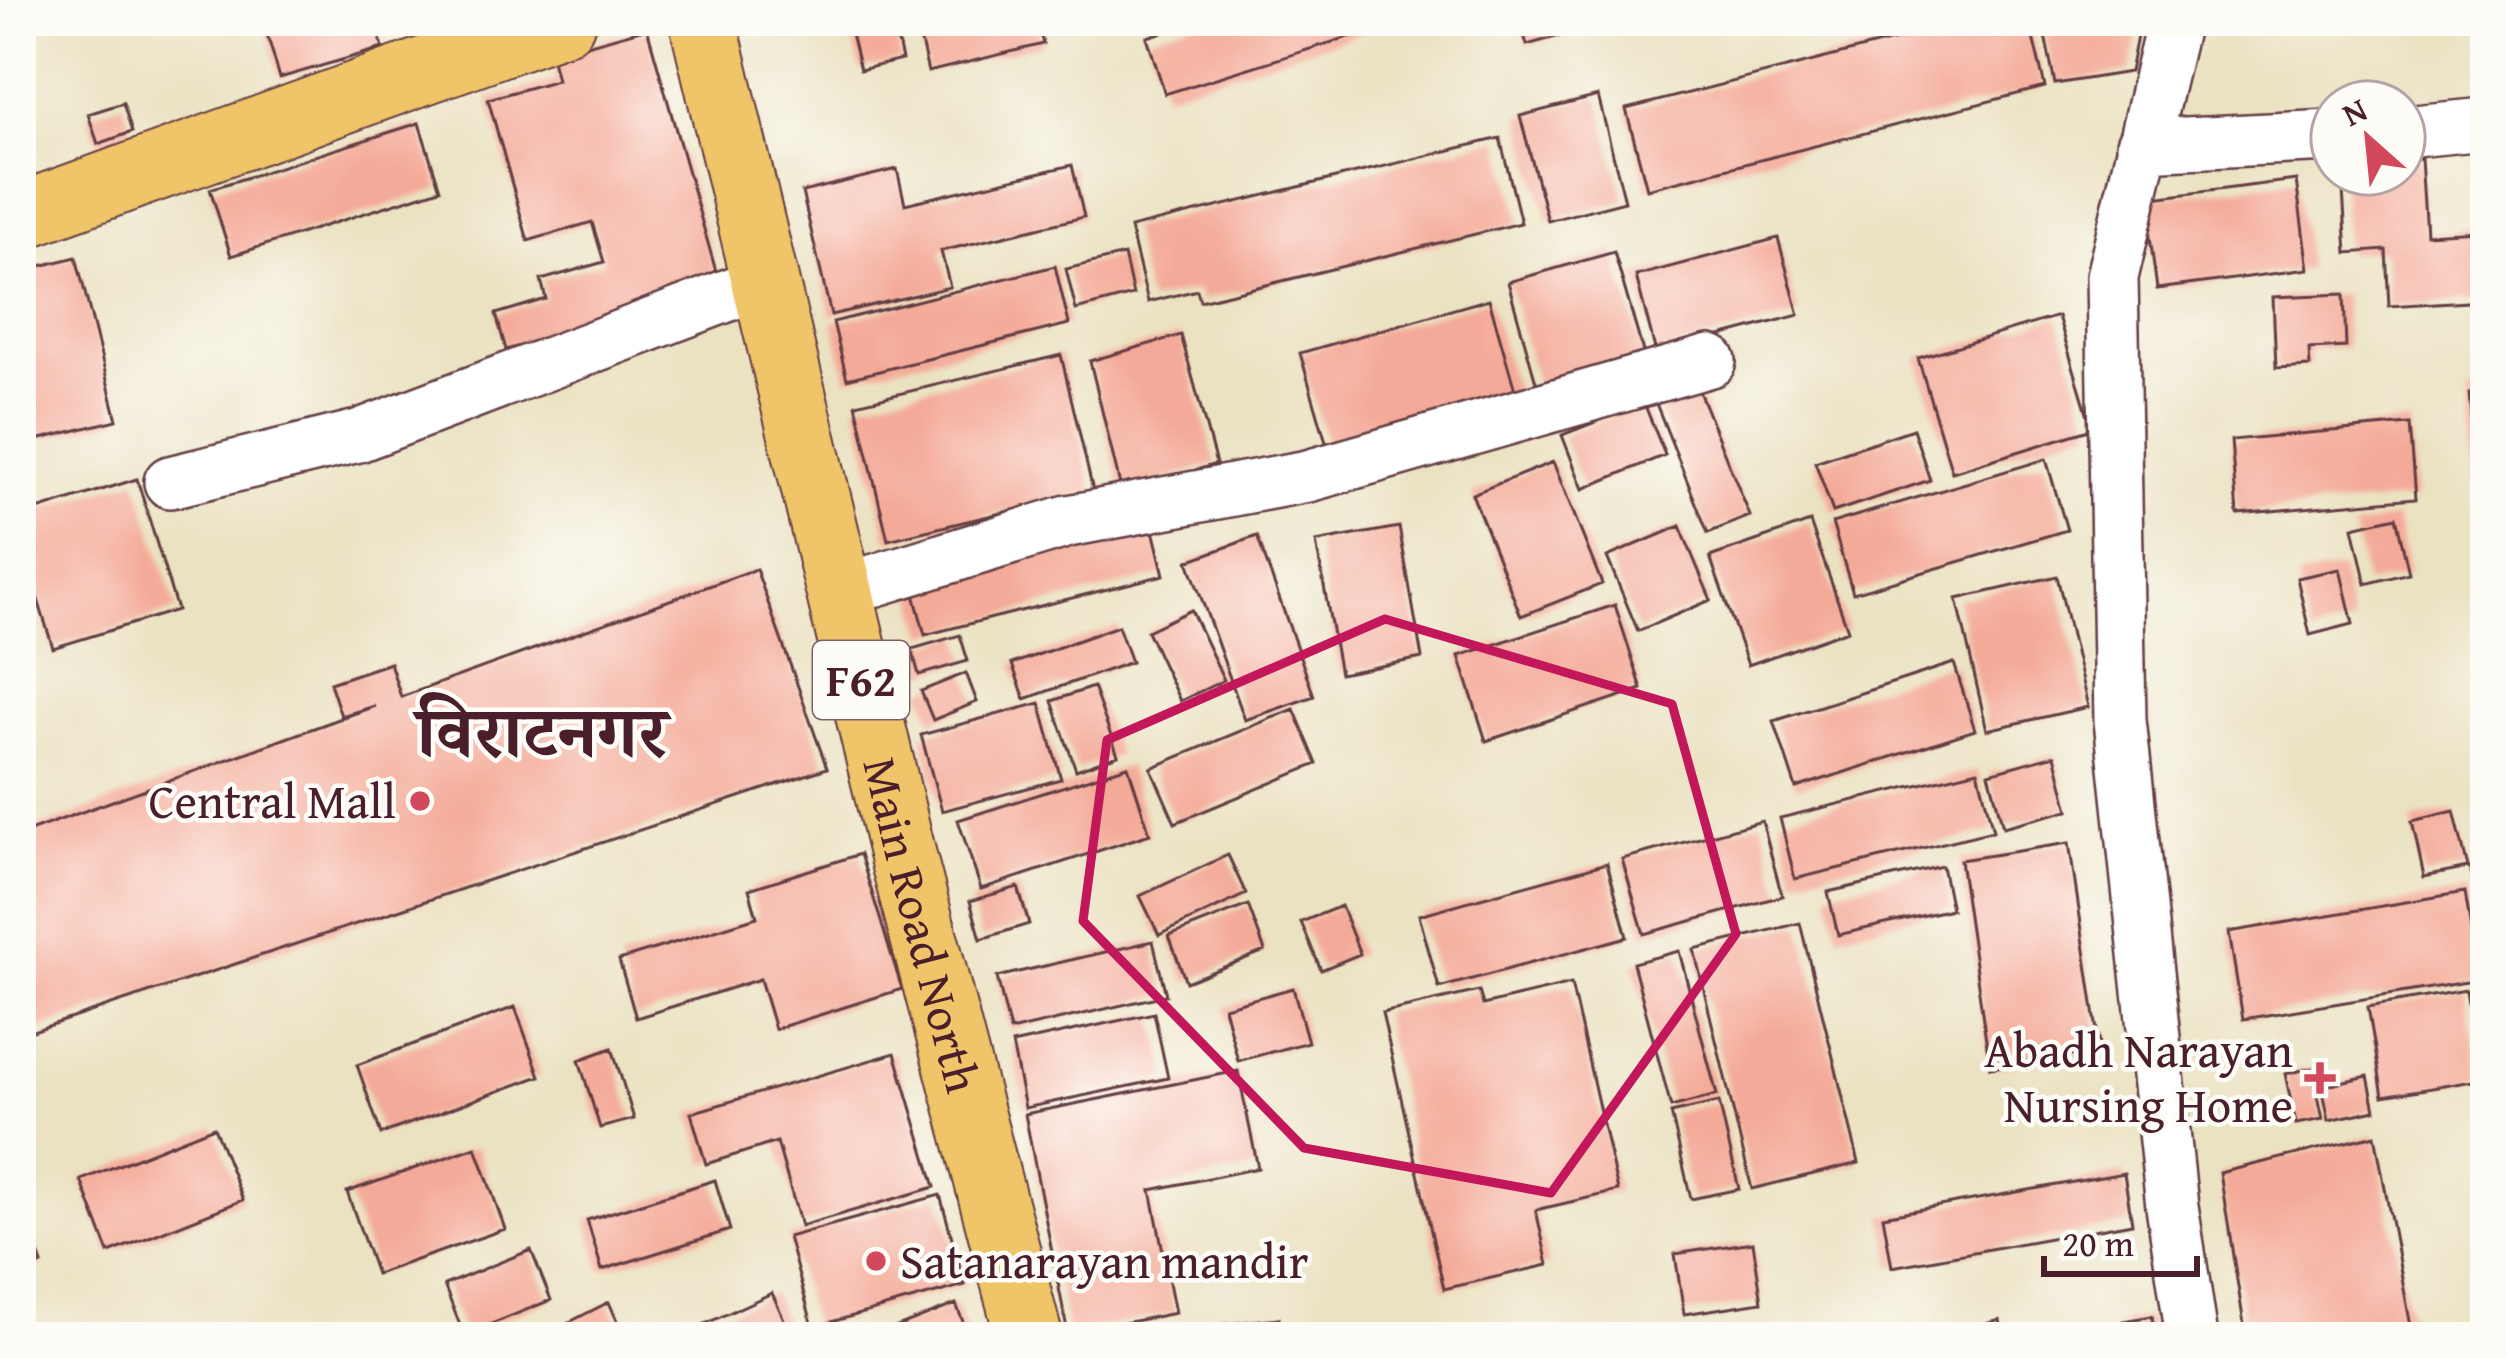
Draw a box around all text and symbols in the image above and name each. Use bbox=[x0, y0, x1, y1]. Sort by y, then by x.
north arrow bbox=[2308, 78, 2428, 198]
text: N bbox=[2334, 85, 2375, 138]
road number: F62 bbox=[813, 641, 909, 719]
district label: विराटनगर bbox=[412, 678, 672, 783]
street label: Main Road North bbox=[845, 750, 999, 1100]
place label: Central Mall bbox=[148, 765, 396, 836]
marker: Central Mall bbox=[407, 788, 433, 814]
place label: Abadh Narayan Nursing Home bbox=[1984, 1014, 2293, 1140]
marker: Abadh Narayan Nursing Home bbox=[2304, 1062, 2336, 1094]
scale bar bbox=[2044, 1202, 2197, 1276]
text: 20 m bbox=[2062, 1216, 2134, 1269]
place label: Satanarayan mandir bbox=[900, 1225, 1309, 1296]
marker: Satanarayan mandir bbox=[863, 1248, 889, 1274]

